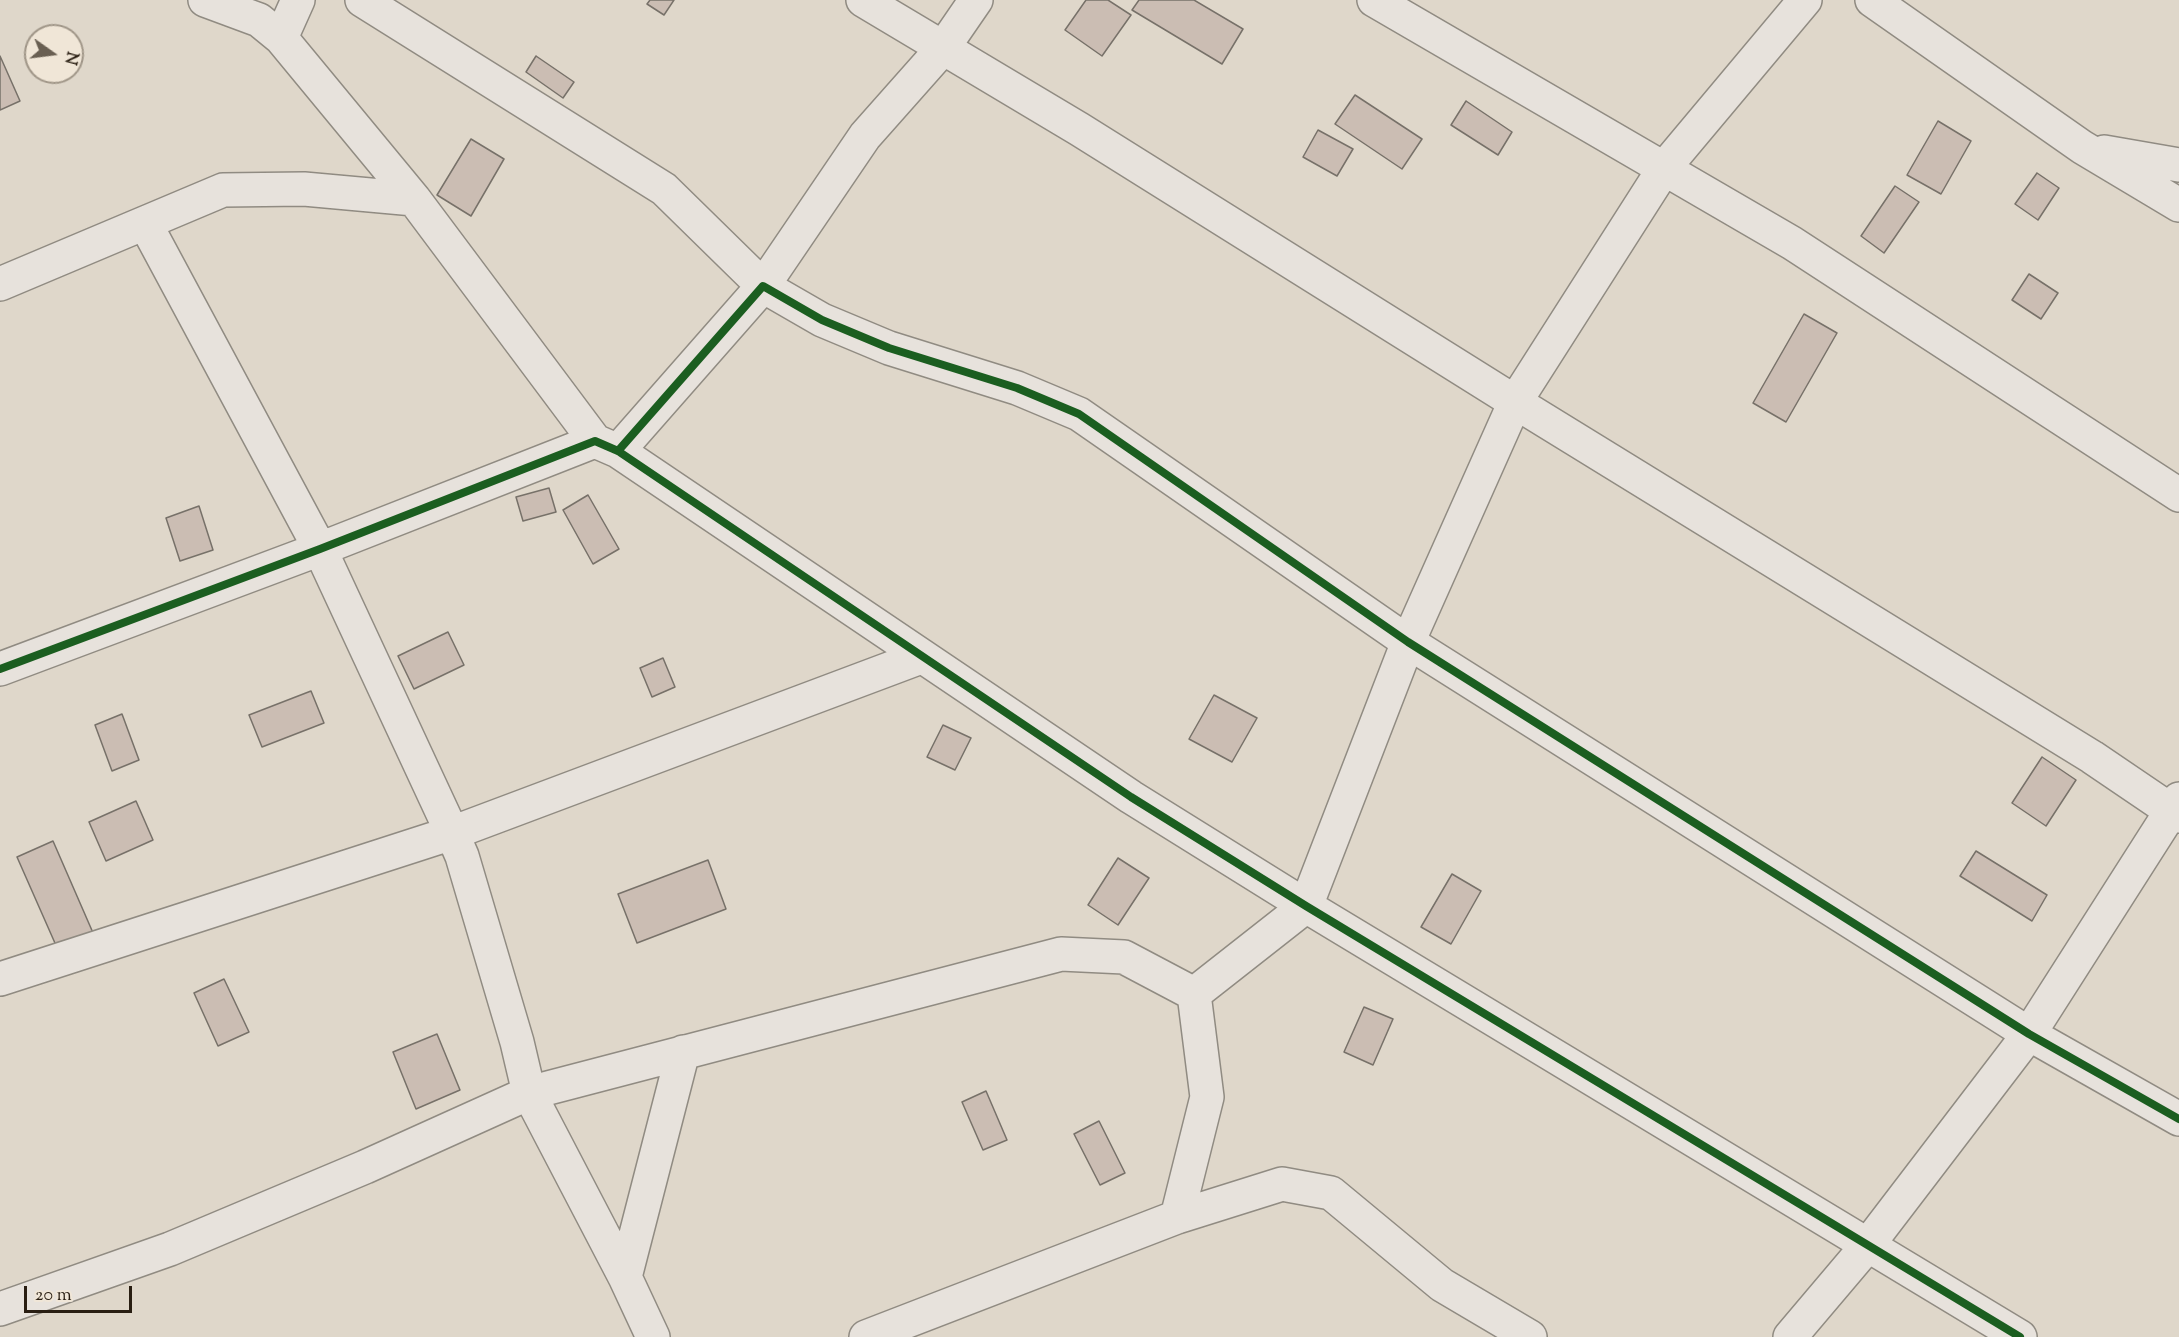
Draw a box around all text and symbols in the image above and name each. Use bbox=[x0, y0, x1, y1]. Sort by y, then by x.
north arrow bbox=[24, 24, 84, 84]
text: N bbox=[57, 49, 83, 67]
scale bar bbox=[27, 1274, 135, 1312]
text: 20 m bbox=[35, 1283, 72, 1309]

